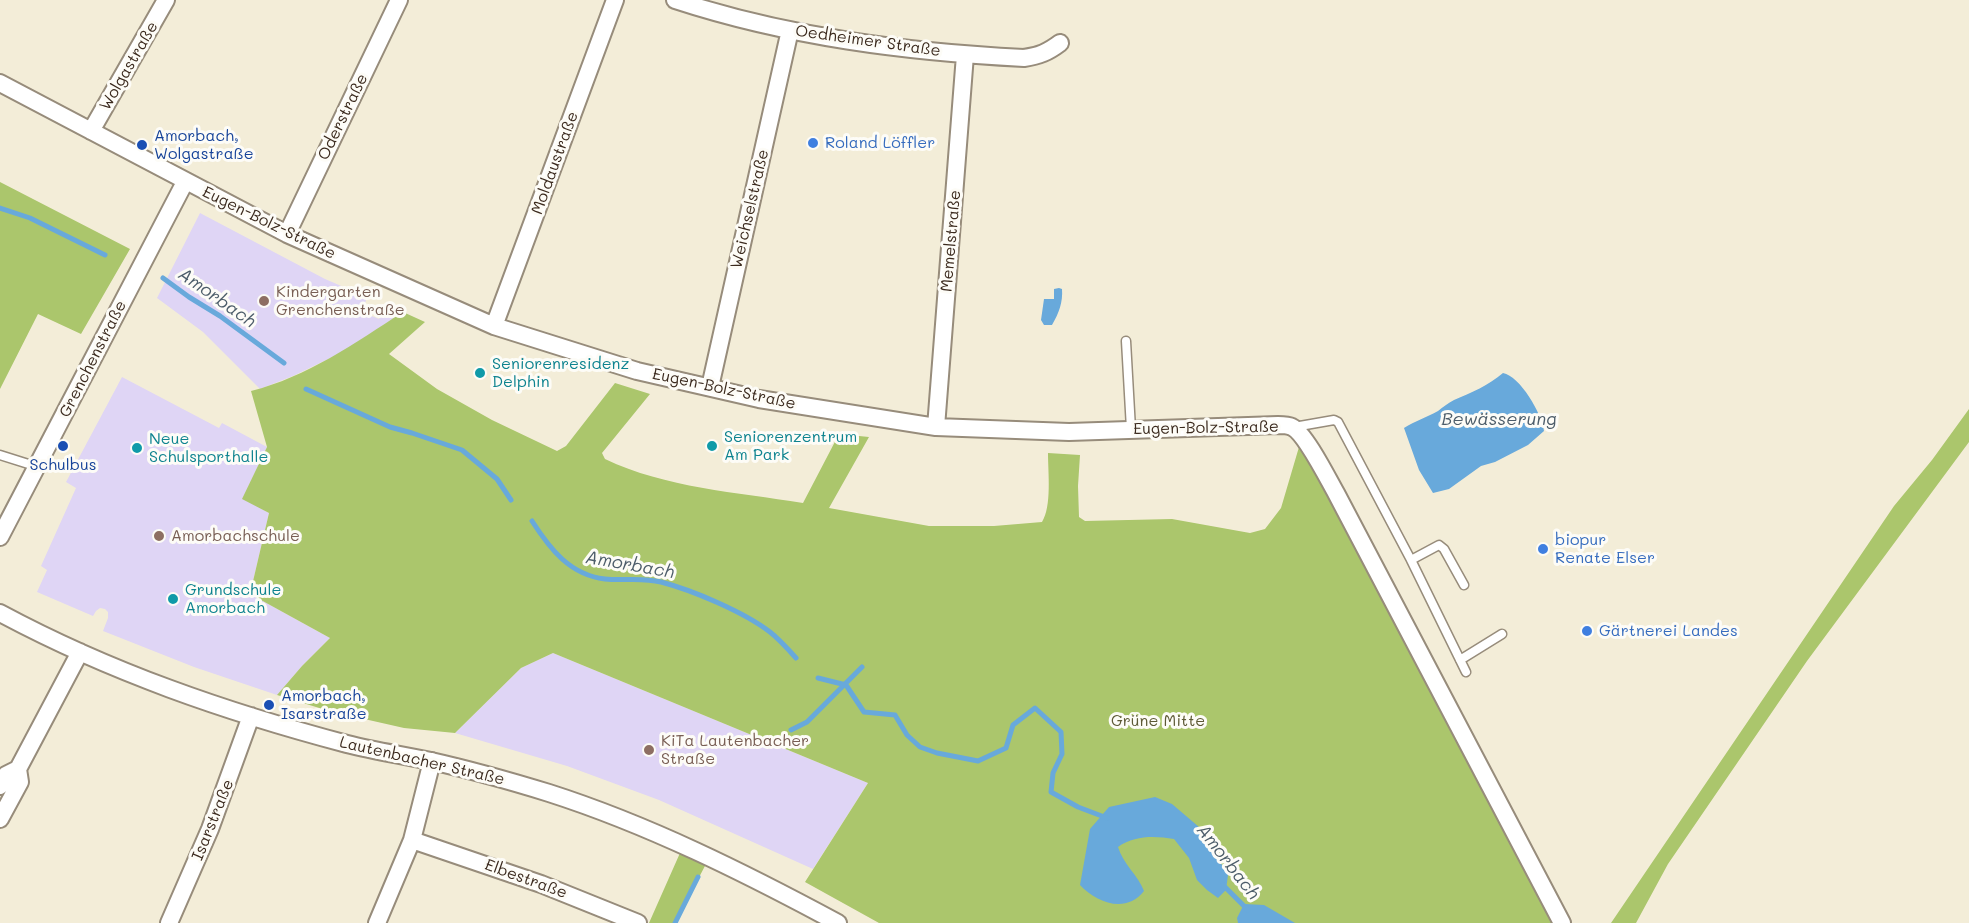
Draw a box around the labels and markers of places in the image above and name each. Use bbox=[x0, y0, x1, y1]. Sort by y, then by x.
place label: Amorbach, Wolgastraße bbox=[154, 126, 254, 164]
place label: Roland Löffler bbox=[825, 133, 935, 153]
marker: Roland Löffler bbox=[806, 136, 820, 150]
marker: Amorbach, Wolgastraße bbox=[135, 138, 149, 152]
place label: Kindergarten Grenchenstraße bbox=[276, 282, 405, 320]
marker: Kindergarten Grenchenstraße bbox=[257, 294, 271, 308]
place label: Seniorenresidenz Delphin bbox=[492, 354, 629, 392]
marker: Seniorenresidenz Delphin bbox=[473, 366, 487, 380]
place label: Seniorenzentrum Am Park bbox=[724, 427, 857, 465]
place label: Neue Schulsporthalle bbox=[149, 429, 268, 467]
marker: Schulbus bbox=[56, 439, 70, 453]
marker: Seniorenzentrum Am Park bbox=[705, 439, 719, 453]
marker: Neue Schulsporthalle bbox=[130, 441, 144, 455]
place label: Schulbus bbox=[30, 455, 96, 475]
place label: Amorbachschule bbox=[171, 526, 300, 546]
marker: Amorbachschule bbox=[152, 529, 166, 543]
place label: biopur Renate Elser bbox=[1555, 530, 1655, 568]
marker: biopur Renate Elser bbox=[1536, 542, 1550, 556]
place label: Grundschule Amorbach bbox=[185, 580, 282, 618]
marker: Grundschule Amorbach bbox=[166, 592, 180, 606]
place label: Gärtnerei Landes bbox=[1599, 621, 1738, 641]
marker: Gärtnerei Landes bbox=[1580, 624, 1594, 638]
place label: Amorbach, Isarstraße bbox=[281, 686, 367, 724]
marker: Amorbach, Isarstraße bbox=[262, 698, 276, 712]
place label: KiTa Lautenbacher Straße bbox=[661, 731, 809, 769]
marker: KiTa Lautenbacher Straße bbox=[642, 743, 656, 757]

